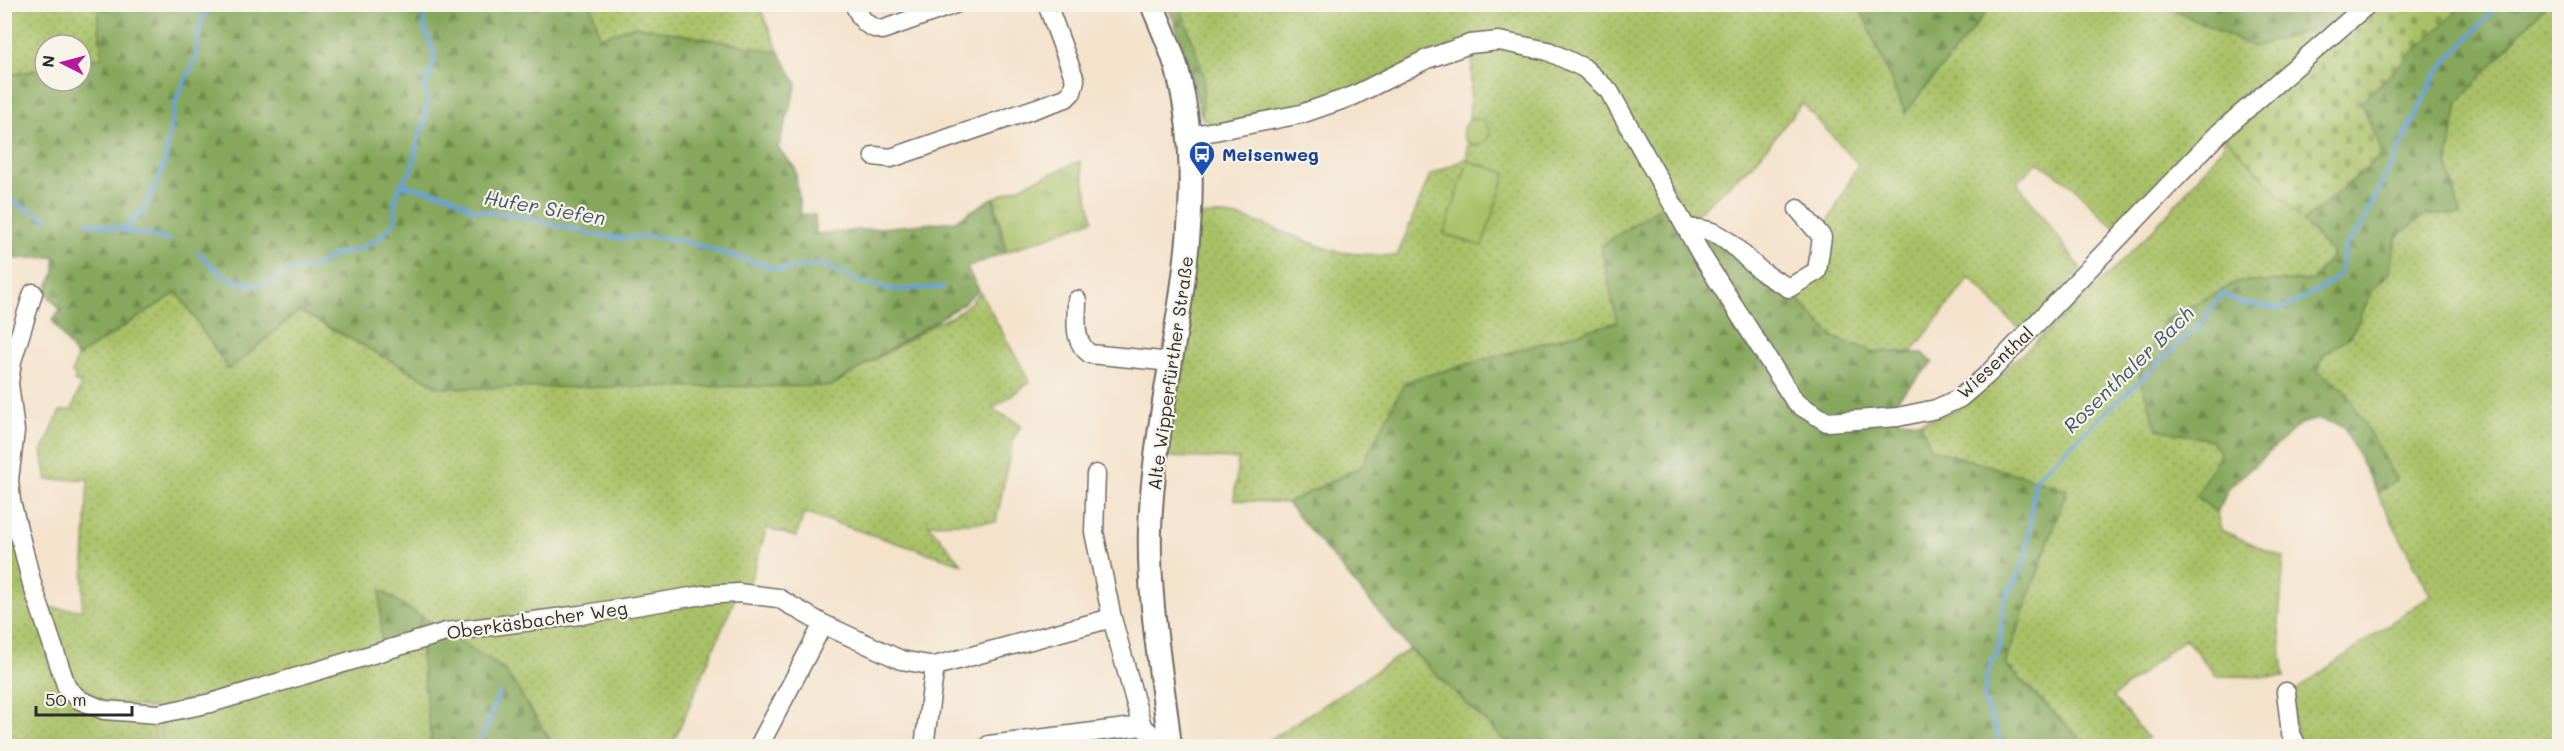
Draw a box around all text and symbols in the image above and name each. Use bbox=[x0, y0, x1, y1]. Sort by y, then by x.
north arrow bbox=[33, 33, 93, 93]
text: N bbox=[37, 54, 59, 69]
bus stop icon: Meisenweg bbox=[1187, 139, 1217, 177]
place label: Meisenweg bbox=[1222, 142, 1319, 166]
water label: Hufer Siefen bbox=[482, 184, 608, 230]
street label: Alte Wipperfürther Straße bbox=[1142, 254, 1198, 492]
water label: Rosenthaler Bach bbox=[2057, 300, 2199, 438]
street label: Wiesenthal bbox=[1952, 320, 2038, 404]
street label: Oberkäsbacher Weg bbox=[445, 595, 629, 645]
scale bar bbox=[36, 679, 132, 717]
text: 50 m bbox=[45, 687, 87, 711]

